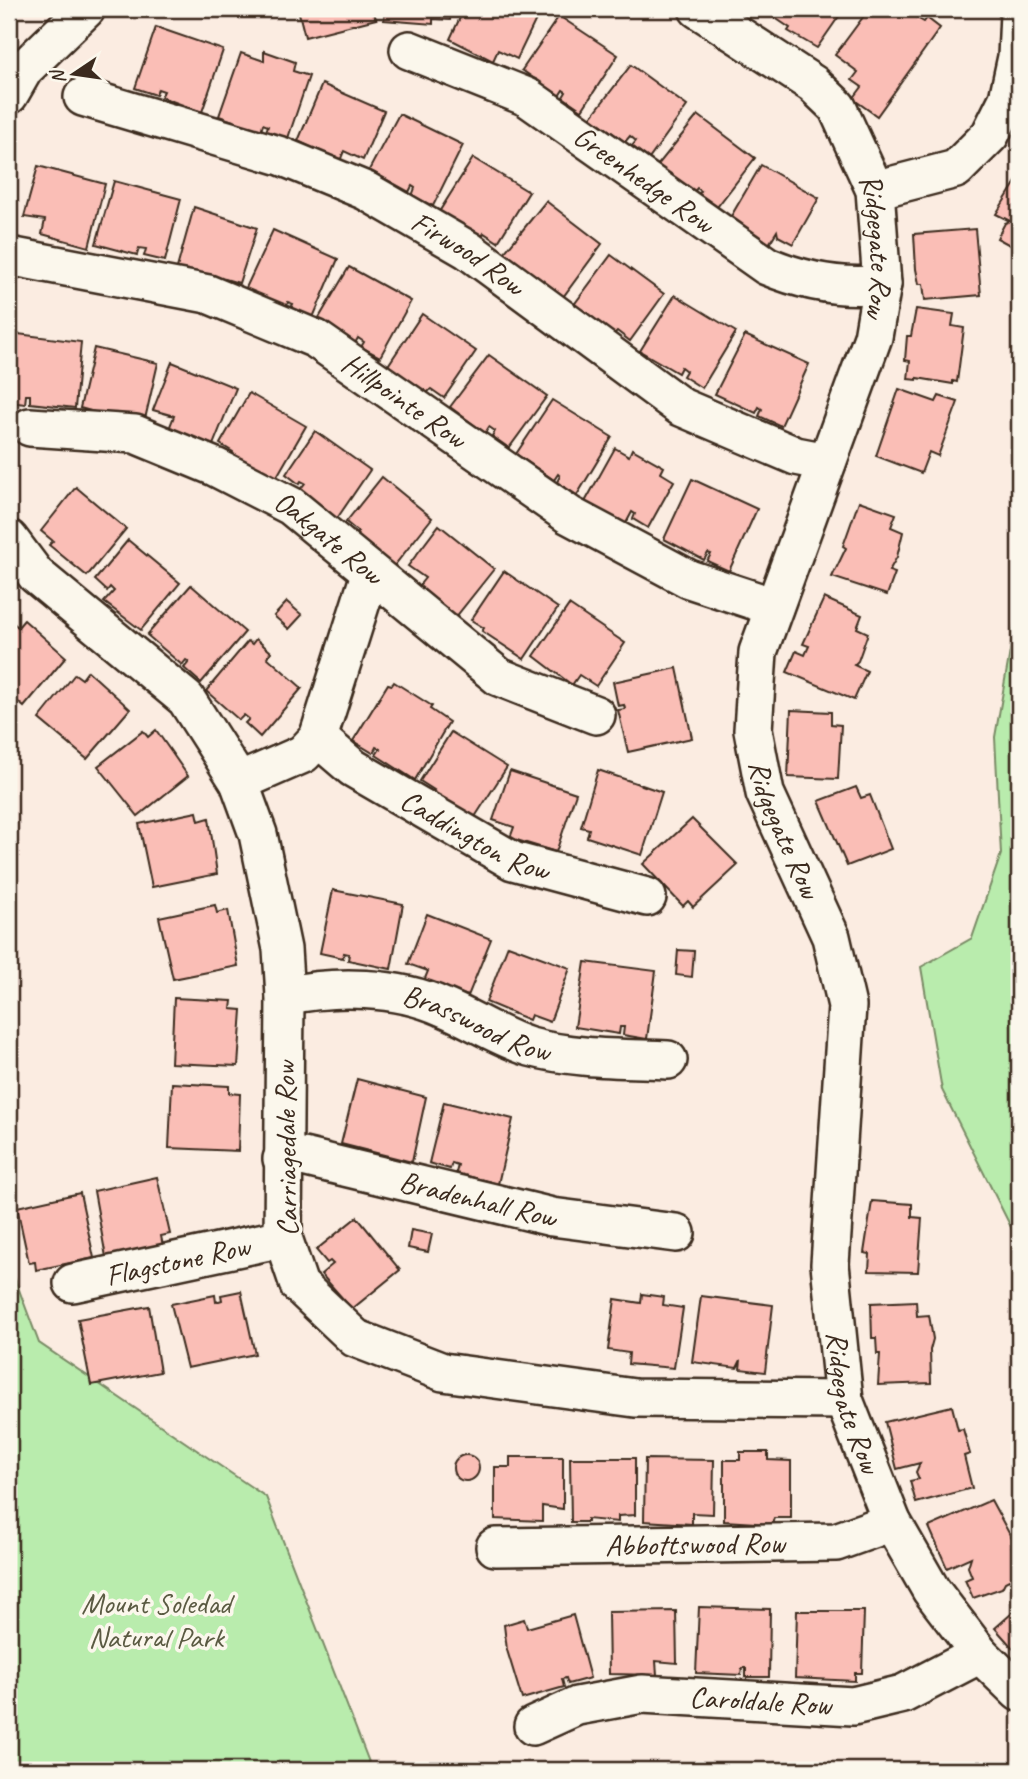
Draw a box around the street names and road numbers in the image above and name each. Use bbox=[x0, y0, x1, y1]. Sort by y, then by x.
street label: Greenhedge Row bbox=[566, 117, 724, 243]
street label: Ridgegate Row bbox=[851, 167, 902, 324]
street label: Firwood Row bbox=[405, 202, 534, 306]
street label: Hillpointe Row bbox=[335, 344, 476, 458]
street label: Oakgate Row bbox=[268, 482, 393, 595]
street label: Ridgegate Row bbox=[740, 758, 831, 906]
street label: Caddington Row bbox=[394, 781, 556, 889]
street label: Brasswood Row bbox=[399, 976, 556, 1071]
street label: Carriagedale Row bbox=[265, 1059, 307, 1237]
street label: Bradenhall Row bbox=[396, 1162, 562, 1237]
street label: Flagstone Row bbox=[102, 1226, 256, 1294]
street label: Ridgegate Row bbox=[818, 1330, 891, 1481]
street label: Abbottswood Row bbox=[605, 1524, 788, 1564]
street label: Caroldale Row bbox=[688, 1678, 835, 1724]

